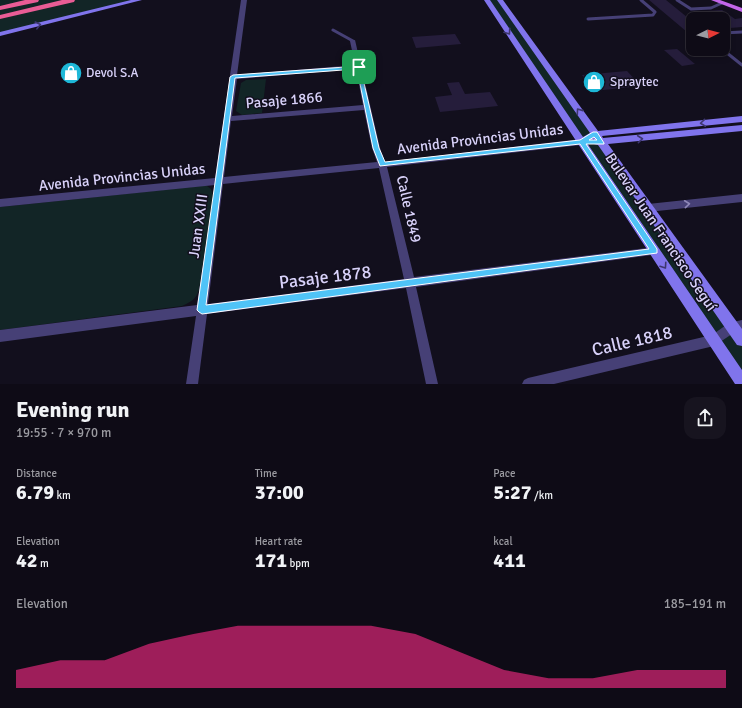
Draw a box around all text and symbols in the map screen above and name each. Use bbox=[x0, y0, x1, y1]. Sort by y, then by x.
north arrow bbox=[686, 12, 730, 56]
map controls bbox=[686, 12, 730, 56]
one-way arrow bbox=[34, 21, 41, 30]
one-way arrow bbox=[504, 28, 511, 35]
pin bbox=[342, 50, 376, 84]
icon: arrive bbox=[348, 56, 370, 78]
shop icon: Devol S.A bbox=[58, 60, 84, 86]
place label: Devol S.A bbox=[86, 65, 139, 81]
shop icon: Spraytec bbox=[581, 69, 607, 95]
place label: Spraytec bbox=[610, 74, 659, 90]
street label: Pasaje 1866 bbox=[245, 88, 323, 112]
one-way arrow bbox=[576, 108, 584, 115]
one-way arrow bbox=[700, 118, 706, 127]
street label: Avenida Provincias Unidas bbox=[396, 120, 565, 158]
one-way arrow bbox=[637, 134, 643, 143]
street label: Bulevar Juan Francisco Seguí bbox=[601, 150, 721, 314]
street label: Avenida Provincias Unidas bbox=[38, 159, 207, 195]
street label: Calle 1849 bbox=[393, 174, 425, 244]
street label: Juan XXIII bbox=[185, 193, 211, 259]
one-way arrow bbox=[684, 200, 690, 209]
street label: Pasaje 1878 bbox=[278, 260, 372, 294]
one-way arrow bbox=[660, 262, 667, 269]
street label: Calle 1818 bbox=[590, 321, 674, 361]
text: Evening run bbox=[16, 396, 130, 423]
button: share bbox=[684, 397, 726, 439]
text: 19:55 · 7 × 970 m bbox=[16, 425, 111, 441]
text: Distance bbox=[16, 467, 57, 480]
text: Time bbox=[255, 467, 277, 480]
text: Pace bbox=[493, 467, 516, 480]
text: 6.79 bbox=[16, 480, 54, 505]
text: 37:00 bbox=[255, 480, 304, 505]
text: 5:27 bbox=[493, 480, 532, 505]
text: km bbox=[54, 489, 71, 502]
text: /km bbox=[532, 489, 553, 502]
text: Elevation bbox=[16, 535, 60, 548]
text: Heart rate bbox=[255, 535, 302, 548]
text: kcal bbox=[493, 535, 513, 548]
text: 42 bbox=[16, 548, 38, 573]
text: 171 bbox=[255, 548, 287, 573]
text: 411 bbox=[493, 548, 526, 573]
text: m bbox=[38, 557, 49, 570]
text: bpm bbox=[287, 557, 310, 570]
text: Elevation bbox=[16, 596, 68, 612]
text: 185–191 m bbox=[664, 596, 726, 612]

